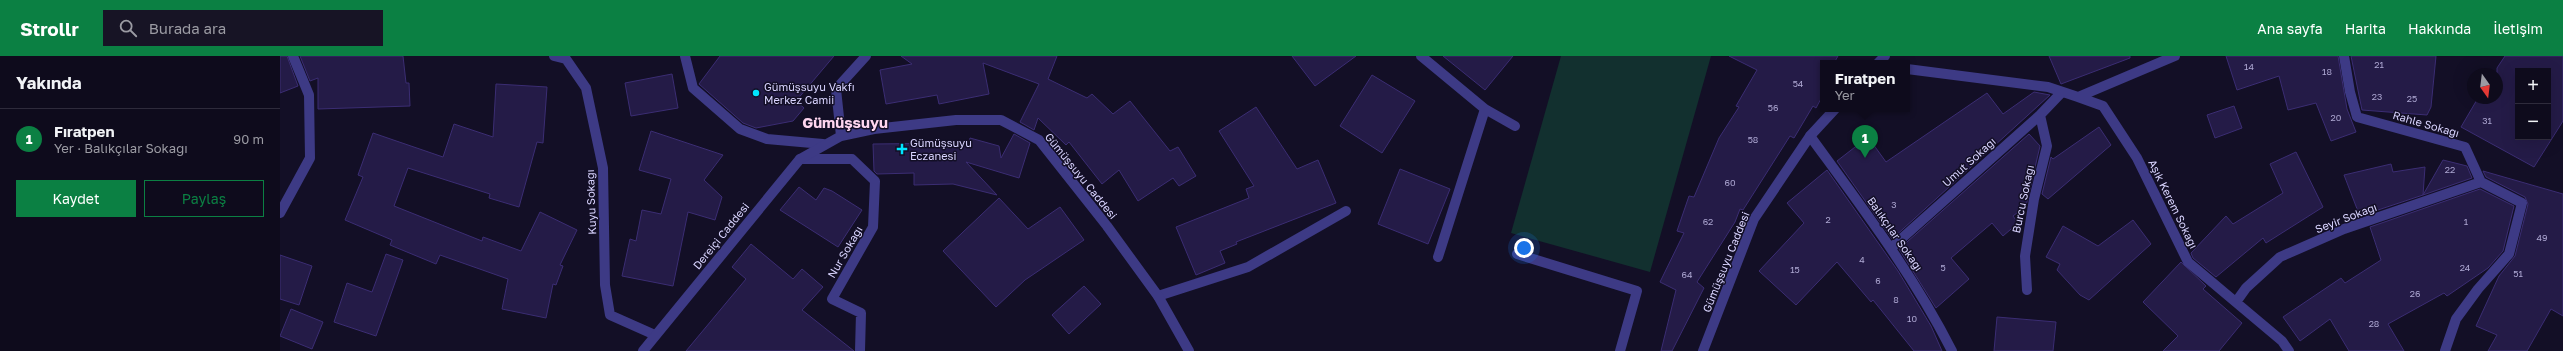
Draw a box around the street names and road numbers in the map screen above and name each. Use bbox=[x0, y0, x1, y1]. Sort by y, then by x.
street label: Rahle Sokağı bbox=[2391, 108, 2461, 139]
street label: Gümüşsuyu Caddesi bbox=[1043, 130, 1120, 221]
street label: Umut Sokağı bbox=[1939, 134, 1998, 189]
street label: Aşık Kerem Sokağı bbox=[2146, 157, 2201, 250]
street label: Burcu Sokağı bbox=[2009, 164, 2036, 234]
street label: Kuyu Sokağı bbox=[583, 169, 598, 235]
street label: Balıkçılar Sokağı bbox=[1865, 194, 1926, 273]
street label: Dereiçi Caddesi bbox=[690, 200, 751, 272]
street label: Seyir Sokağı bbox=[2313, 200, 2379, 235]
street label: Gümüşsuyu Caddesi bbox=[1699, 210, 1752, 314]
street label: Nur Sokağı bbox=[825, 224, 865, 280]

